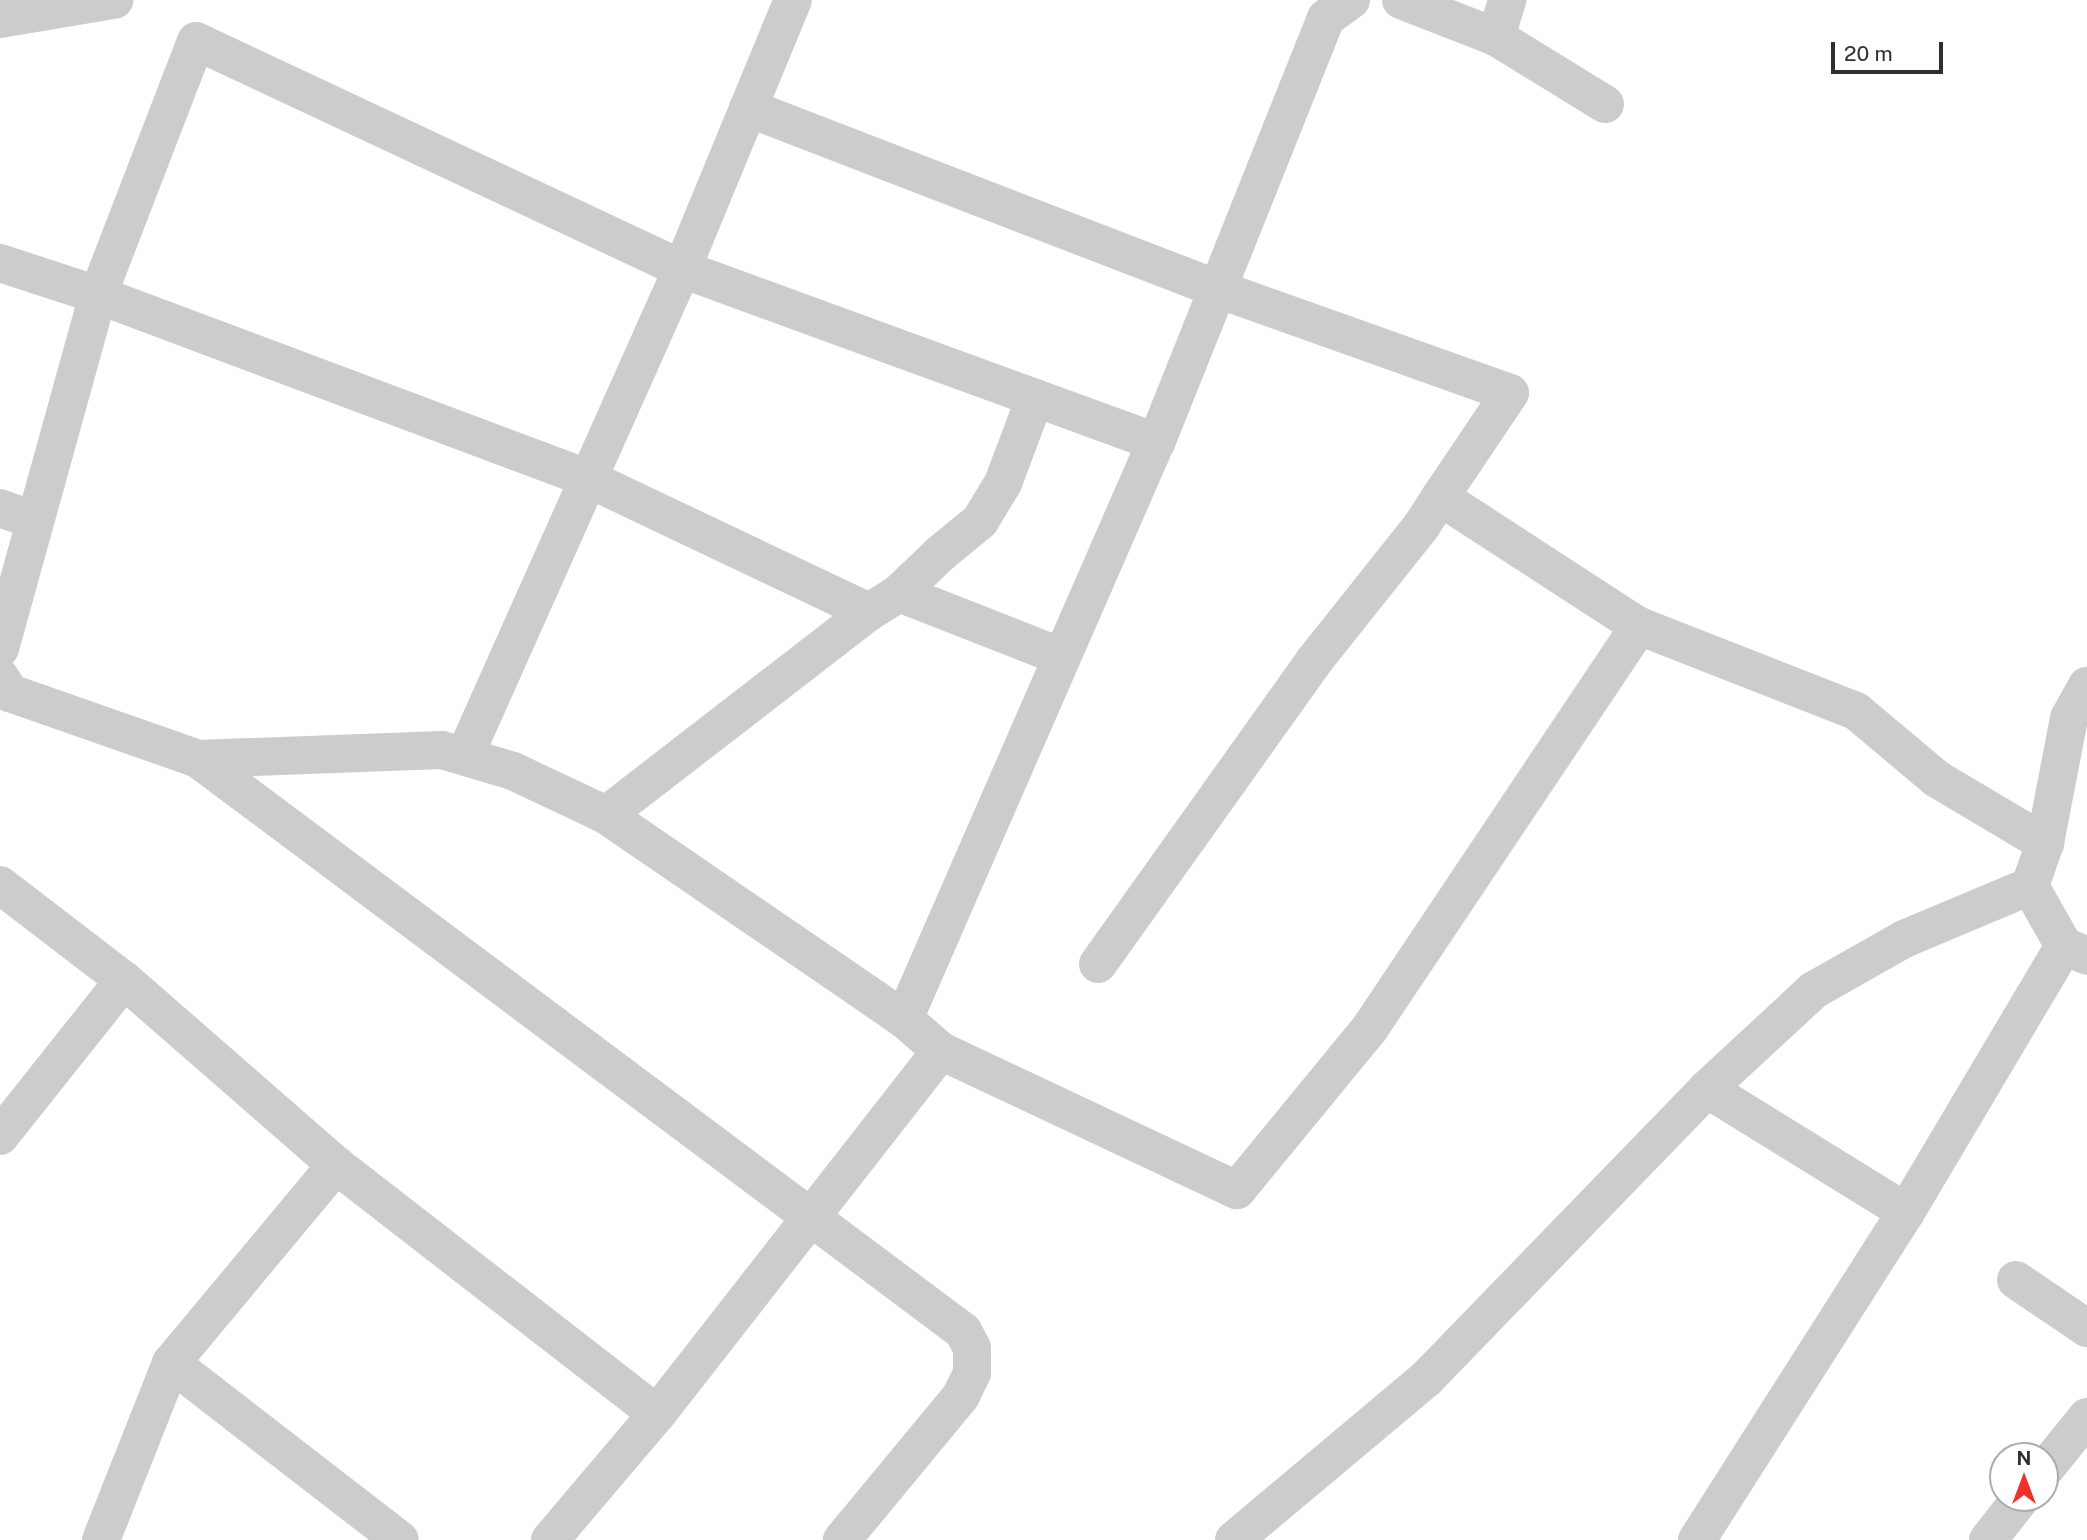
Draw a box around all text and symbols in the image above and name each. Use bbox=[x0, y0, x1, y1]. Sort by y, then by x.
scale bar bbox=[1835, 28, 1947, 72]
text: 20 m bbox=[1844, 41, 1893, 66]
north arrow bbox=[1989, 1442, 2059, 1512]
text: N bbox=[2017, 1447, 2031, 1469]

